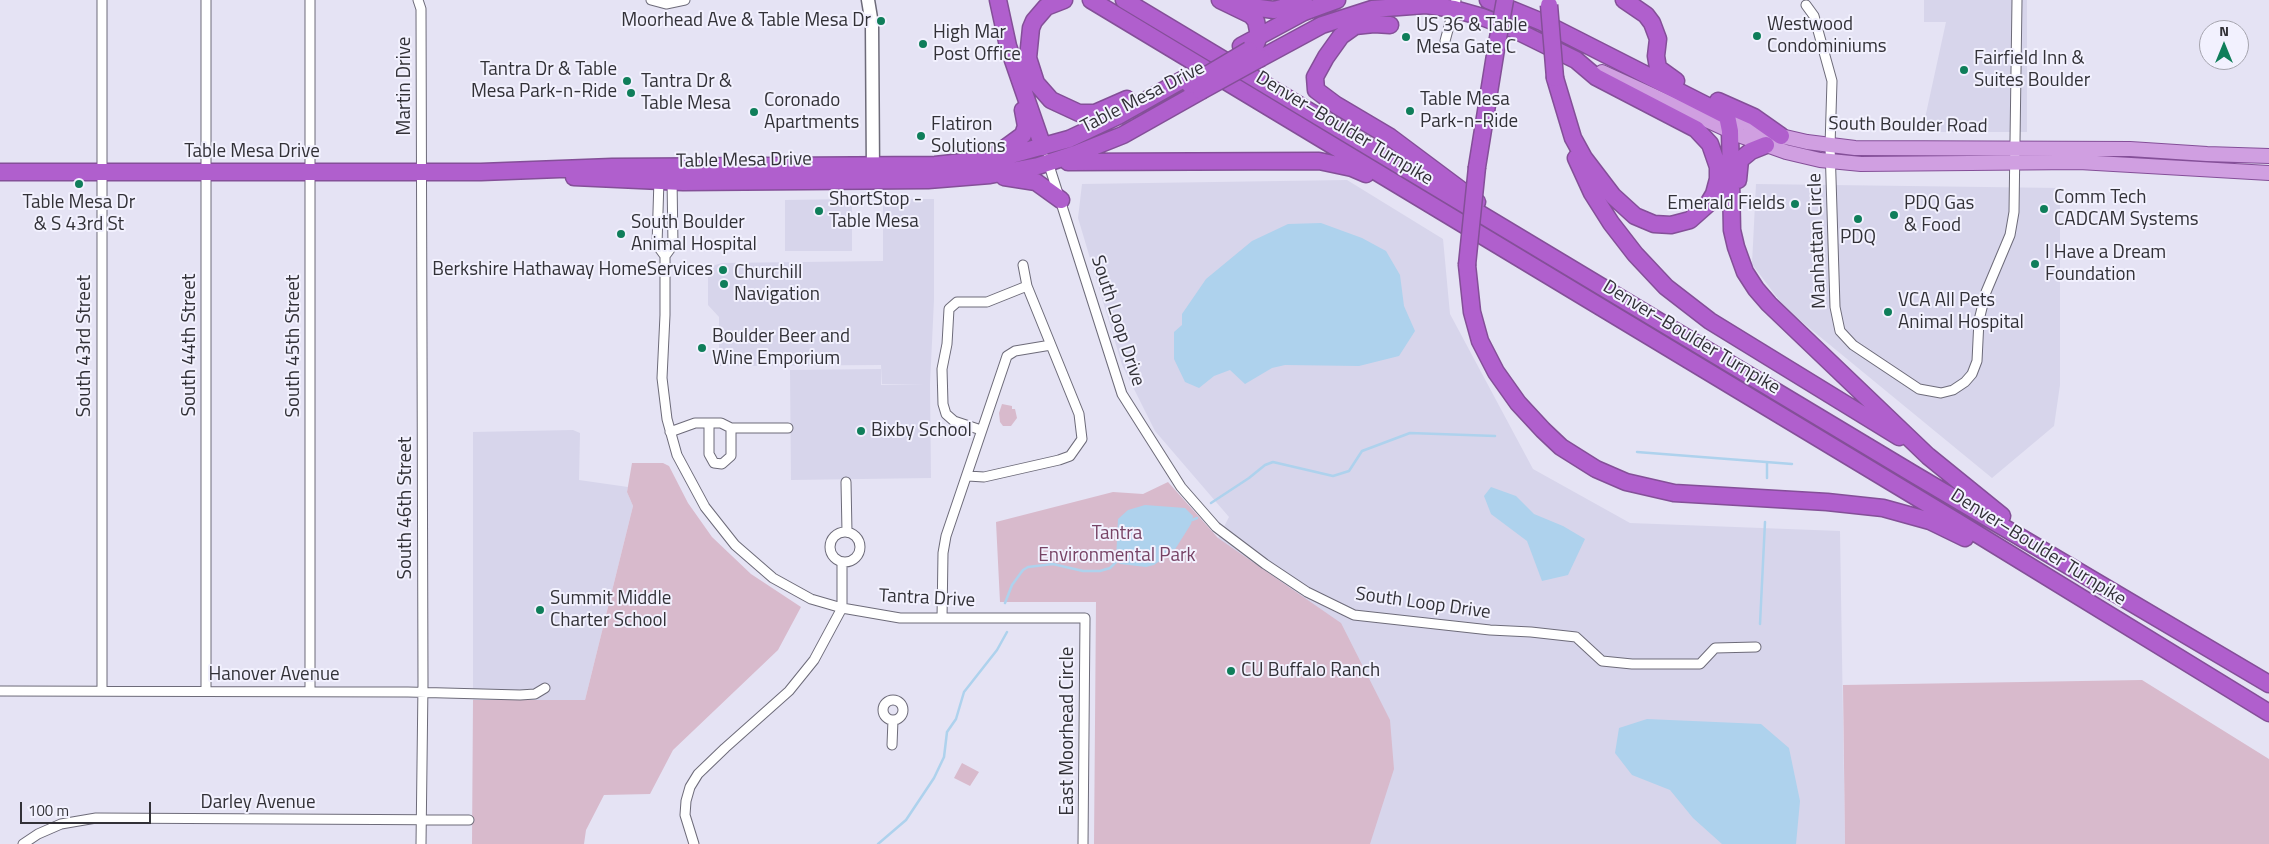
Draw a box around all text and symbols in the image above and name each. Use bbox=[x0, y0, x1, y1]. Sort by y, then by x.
place label: Moorhead Ave & Table Mesa Dr bbox=[621, 10, 871, 32]
place label: Westwood Condominiums bbox=[1767, 14, 1887, 58]
marker: Moorhead Ave & Table Mesa Dr bbox=[875, 15, 887, 27]
place label: US 36 & Table Mesa Gate C bbox=[1416, 15, 1527, 59]
north arrow bbox=[2199, 20, 2249, 70]
text: N bbox=[2219, 20, 2229, 41]
place label: High Mar Post Office bbox=[933, 22, 1021, 66]
marker: Westwood Condominiums bbox=[1751, 30, 1763, 42]
marker: US 36 & Table Mesa Gate C bbox=[1400, 31, 1412, 43]
street label: Martin Drive bbox=[394, 37, 416, 135]
marker: High Mar Post Office bbox=[917, 38, 929, 50]
place label: Fairfield Inn & Suites Boulder bbox=[1974, 48, 2090, 92]
street label: Table Mesa Drive bbox=[1077, 57, 1209, 139]
place label: Tantra Dr & Table Mesa Park-n-Ride bbox=[471, 59, 617, 103]
marker: Fairfield Inn & Suites Boulder bbox=[1958, 64, 1970, 76]
street label: Denver–Boulder Turnpike bbox=[1251, 67, 1437, 191]
place label: Tantra Dr & Table Mesa bbox=[641, 71, 732, 115]
marker: Tantra Dr & Table Mesa Park-n-Ride bbox=[621, 75, 633, 87]
marker: Tantra Dr & Table Mesa bbox=[625, 87, 637, 99]
place label: Table Mesa Park-n-Ride bbox=[1420, 89, 1518, 133]
place label: Coronado Apartments bbox=[764, 90, 859, 134]
marker: Table Mesa Park-n-Ride bbox=[1404, 105, 1416, 117]
marker: Coronado Apartments bbox=[748, 106, 760, 118]
street label: South Boulder Road bbox=[1828, 113, 1988, 139]
place label: Flatiron Solutions bbox=[931, 114, 1006, 158]
marker: Flatiron Solutions bbox=[915, 130, 927, 142]
street label: Table Mesa Drive bbox=[184, 141, 320, 163]
street label: Table Mesa Drive bbox=[676, 148, 812, 174]
street label: Manhattan Circle bbox=[1804, 173, 1832, 309]
marker: Table Mesa Dr & S 43rd St bbox=[73, 178, 85, 190]
place label: Comm Tech CADCAM Systems bbox=[2054, 187, 2199, 231]
place label: ShortStop - Table Mesa bbox=[829, 189, 922, 233]
place label: Table Mesa Dr & S 43rd St bbox=[23, 192, 135, 236]
place label: Emerald Fields bbox=[1667, 193, 1785, 215]
place label: PDQ Gas & Food bbox=[1904, 193, 1974, 237]
marker: Emerald Fields bbox=[1789, 198, 1801, 210]
marker: Comm Tech CADCAM Systems bbox=[2038, 203, 2050, 215]
marker: ShortStop - Table Mesa bbox=[813, 205, 825, 217]
marker: PDQ Gas & Food bbox=[1888, 209, 1900, 221]
place label: South Boulder Animal Hospital bbox=[631, 212, 757, 256]
marker: PDQ bbox=[1852, 213, 1864, 225]
place label: PDQ bbox=[1840, 227, 1876, 249]
marker: South Boulder Animal Hospital bbox=[615, 228, 627, 240]
place label: I Have a Dream Foundation bbox=[2045, 242, 2166, 286]
street label: South Loop Drive bbox=[1085, 253, 1149, 389]
marker: I Have a Dream Foundation bbox=[2029, 258, 2041, 270]
place label: Berkshire Hathaway HomeServices bbox=[432, 259, 713, 281]
place label: Churchill Navigation bbox=[734, 262, 820, 306]
marker: Berkshire Hathaway HomeServices bbox=[717, 264, 729, 276]
street label: South 44th Street bbox=[179, 274, 201, 416]
street label: South 43rd Street bbox=[74, 275, 96, 417]
street label: South 45th Street bbox=[283, 275, 305, 417]
street label: Denver–Boulder Turnpike bbox=[1598, 276, 1784, 400]
marker: Churchill Navigation bbox=[718, 278, 730, 290]
place label: VCA All Pets Animal Hospital bbox=[1898, 290, 2024, 334]
marker: VCA All Pets Animal Hospital bbox=[1882, 306, 1894, 318]
place label: Boulder Beer and Wine Emporium bbox=[712, 326, 850, 370]
marker: Boulder Beer and Wine Emporium bbox=[696, 342, 708, 354]
place label: Bixby School bbox=[871, 420, 972, 442]
marker: Bixby School bbox=[855, 425, 867, 437]
street label: South 46th Street bbox=[395, 437, 417, 579]
street label: Denver–Boulder Turnpike bbox=[1946, 485, 2130, 611]
park label: Tantra Environmental Park bbox=[1038, 523, 1196, 567]
street label: South Loop Drive bbox=[1354, 583, 1492, 625]
street label: Tantra Drive bbox=[878, 585, 976, 613]
place label: Summit Middle Charter School bbox=[550, 588, 671, 632]
marker: Summit Middle Charter School bbox=[534, 604, 546, 616]
street label: East Moorhead Circle bbox=[1057, 647, 1079, 815]
place label: CU Buffalo Ranch bbox=[1241, 660, 1380, 682]
street label: Hanover Avenue bbox=[208, 664, 340, 686]
marker: CU Buffalo Ranch bbox=[1225, 665, 1237, 677]
scale bar bbox=[22, 792, 154, 824]
street label: Darley Avenue bbox=[201, 792, 315, 814]
text: 100 m bbox=[28, 799, 69, 822]

